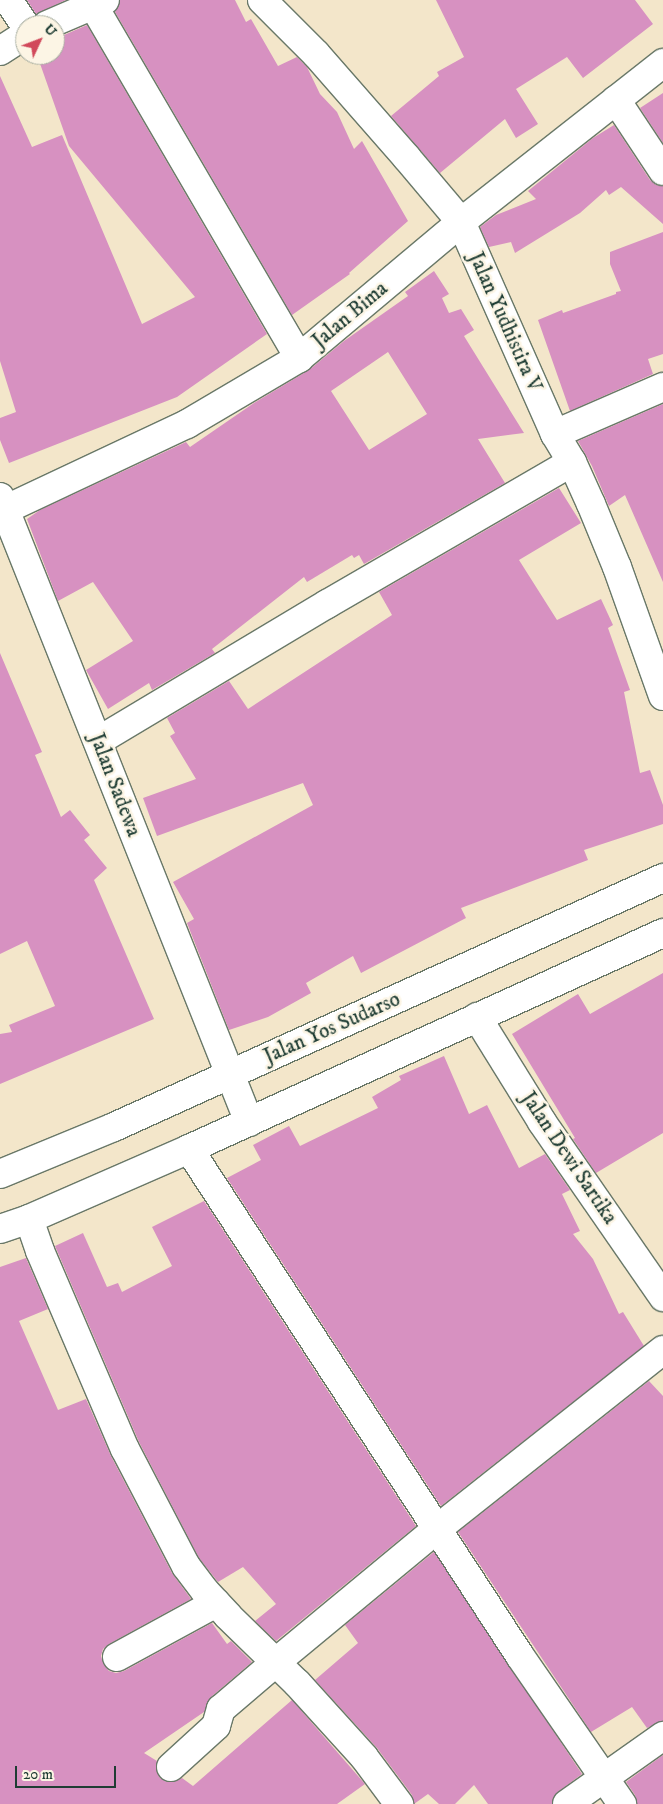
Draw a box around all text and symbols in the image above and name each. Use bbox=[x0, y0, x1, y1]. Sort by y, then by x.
north arrow bbox=[15, 15, 65, 65]
text: U bbox=[40, 20, 61, 41]
street label: Jalan Yudhistira V bbox=[463, 248, 547, 396]
street label: Jalan Bima bbox=[307, 276, 393, 354]
street label: Jalan Sadewa bbox=[84, 730, 146, 840]
street label: Jalan Yos Sudarso bbox=[260, 987, 404, 1069]
street label: Jalan Dewi Sartika bbox=[515, 1087, 623, 1229]
scale bar bbox=[18, 1756, 119, 1788]
text: 20 m bbox=[23, 1765, 53, 1784]

